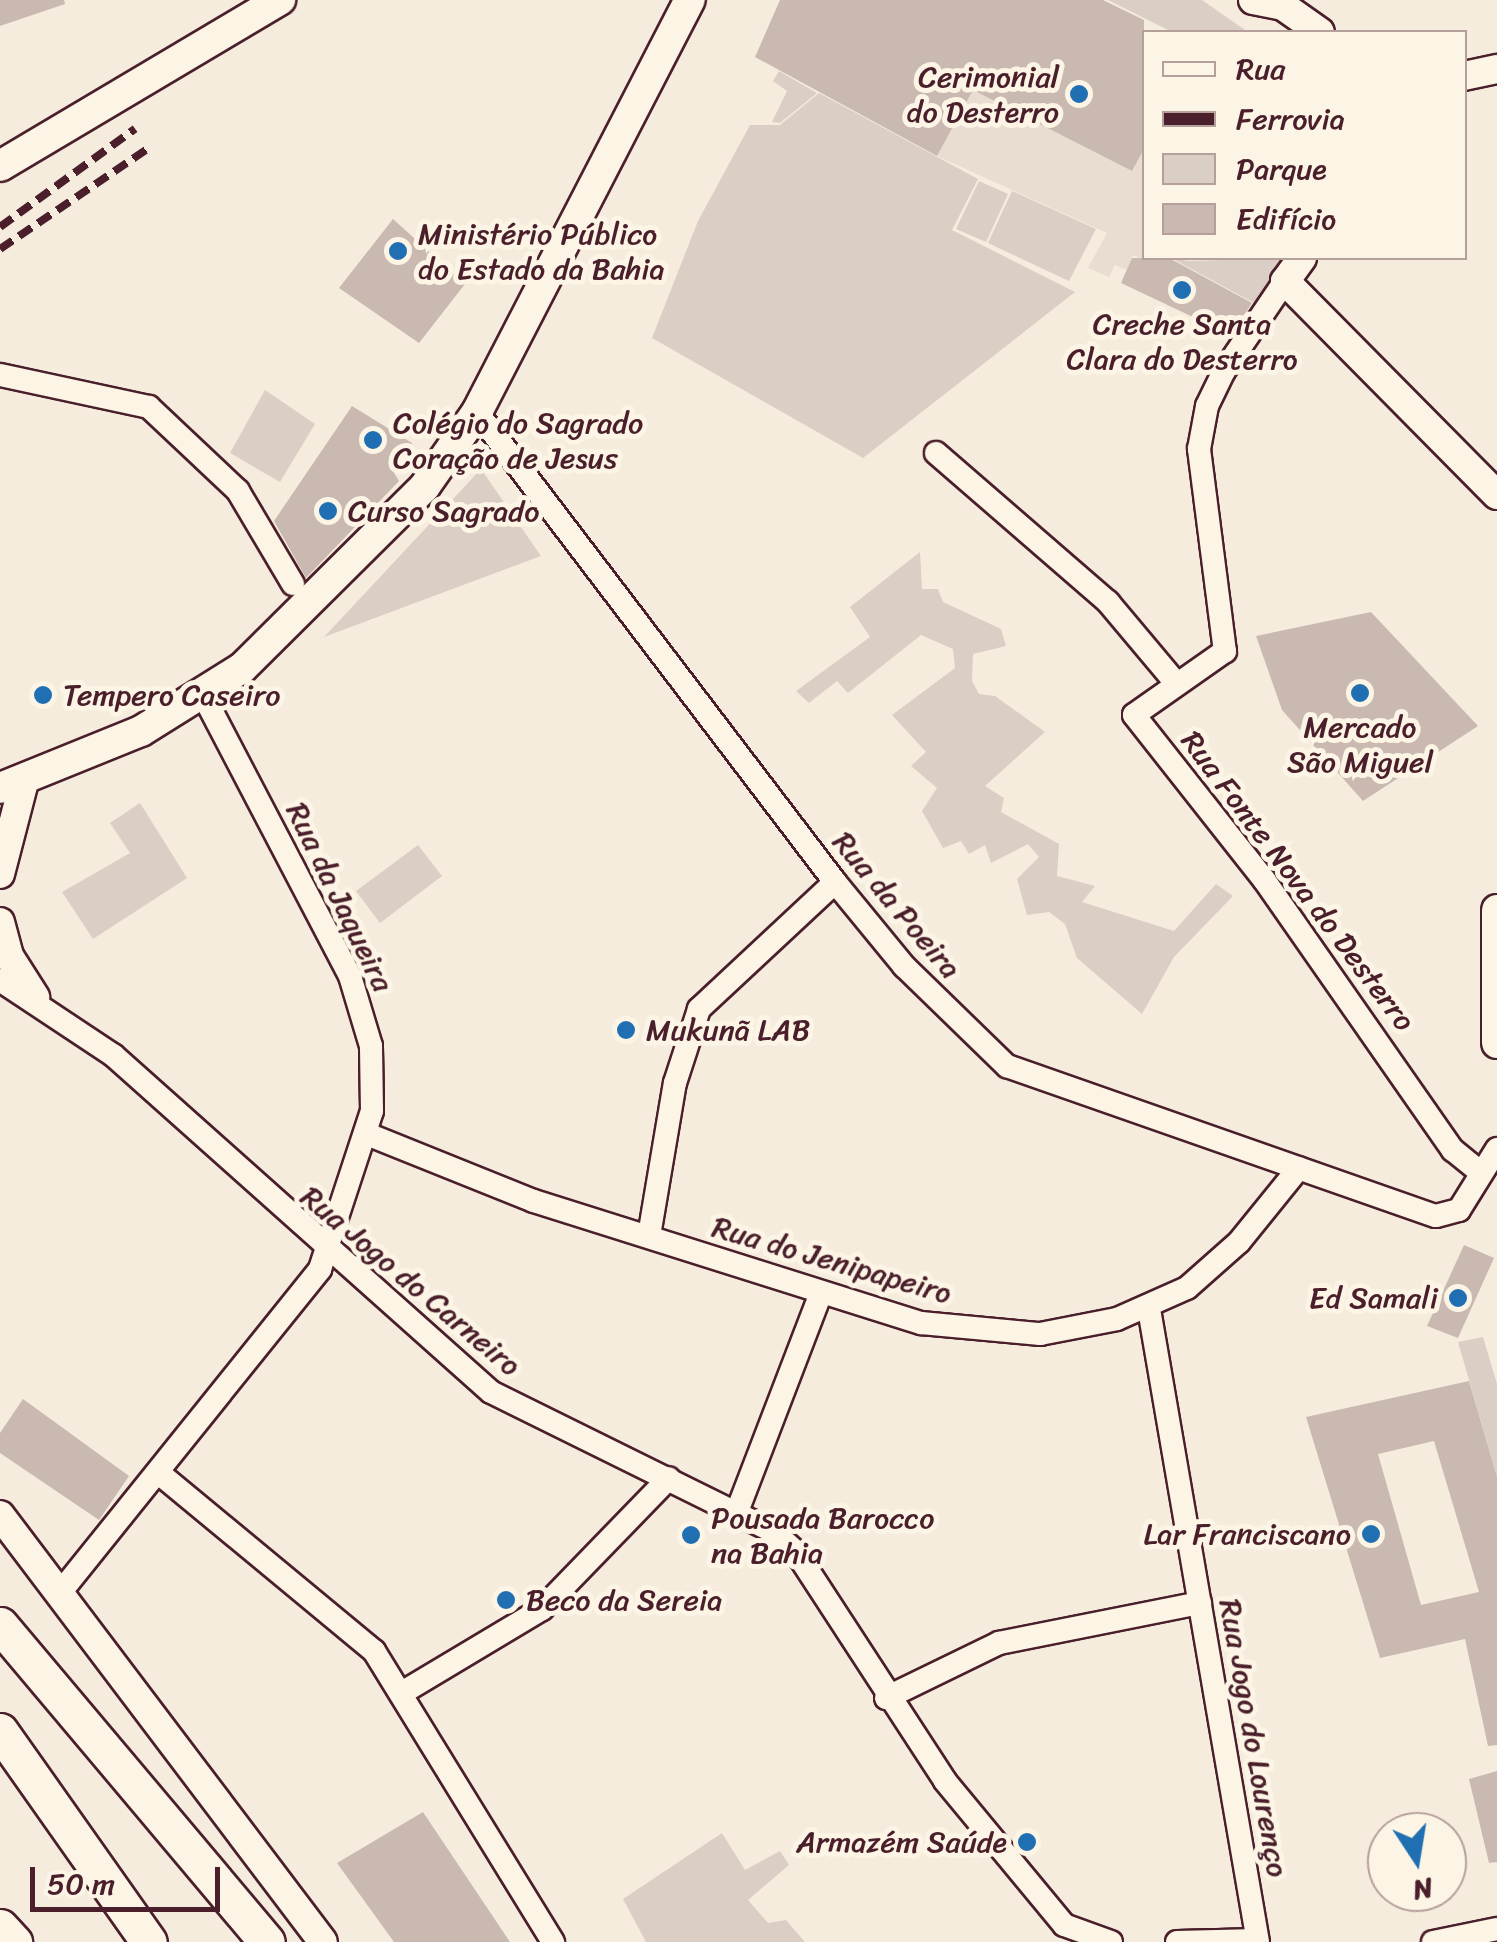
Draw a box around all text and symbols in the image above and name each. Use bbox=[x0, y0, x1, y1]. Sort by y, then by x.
legend bbox=[1142, 30, 1467, 260]
text: Rua bbox=[1236, 42, 1285, 96]
place label: Cerimonial do Desterro bbox=[905, 59, 1059, 130]
marker: Cerimonial do Desterro bbox=[1068, 83, 1090, 105]
text: Ferrovia bbox=[1236, 92, 1345, 146]
text: Parque bbox=[1236, 142, 1327, 196]
text: Edifício bbox=[1236, 192, 1336, 246]
place label: Ministério Público do Estado da Bahia bbox=[418, 216, 666, 286]
marker: Ministério Público do Estado da Bahia bbox=[387, 240, 409, 262]
marker: Creche Santa Clara do Desterro bbox=[1171, 279, 1193, 301]
place label: Creche Santa Clara do Desterro bbox=[1066, 306, 1298, 376]
place label: Colégio do Sagrado Coração de Jesus bbox=[393, 405, 643, 476]
marker: Colégio do Sagrado Coração de Jesus bbox=[362, 429, 384, 451]
place label: Curso Sagrado bbox=[348, 493, 539, 529]
marker: Curso Sagrado bbox=[317, 500, 339, 522]
place label: Tempero Caseiro bbox=[63, 677, 280, 713]
marker: Mercado São Miguel bbox=[1349, 682, 1371, 704]
marker: Tempero Caseiro bbox=[32, 684, 54, 706]
place label: Mercado São Miguel bbox=[1288, 709, 1432, 780]
street label: Rua Fonte Nova do Desterro bbox=[1173, 723, 1423, 1039]
street label: Rua da Jaqueira bbox=[279, 797, 401, 997]
street label: Rua da Poeira bbox=[825, 824, 969, 986]
place label: Mukunã LAB bbox=[646, 1012, 810, 1048]
marker: Mukunã LAB bbox=[615, 1019, 637, 1041]
street label: Rua Jogo do Carneiro bbox=[293, 1178, 529, 1384]
street label: Rua do Jenipapeiro bbox=[708, 1209, 956, 1311]
place label: Ed Samali bbox=[1309, 1280, 1438, 1316]
marker: Ed Samali bbox=[1447, 1287, 1469, 1309]
place label: Pousada Barocco na Bahia bbox=[711, 1500, 934, 1570]
place label: Lar Franciscano bbox=[1143, 1516, 1351, 1552]
marker: Lar Franciscano bbox=[1360, 1523, 1382, 1545]
marker: Pousada Barocco na Bahia bbox=[680, 1524, 702, 1546]
place label: Beco da Sereia bbox=[526, 1582, 722, 1618]
marker: Beco da Sereia bbox=[495, 1589, 517, 1611]
street label: Rua Jogo do Lourenço bbox=[1212, 1596, 1296, 1880]
north arrow bbox=[1367, 1812, 1467, 1912]
place label: Armazém Saúde bbox=[795, 1824, 1007, 1860]
marker: Armazém Saúde bbox=[1016, 1831, 1038, 1853]
scale bar bbox=[35, 1847, 225, 1909]
text: 50 m bbox=[47, 1857, 115, 1911]
text: N bbox=[1408, 1864, 1438, 1916]

